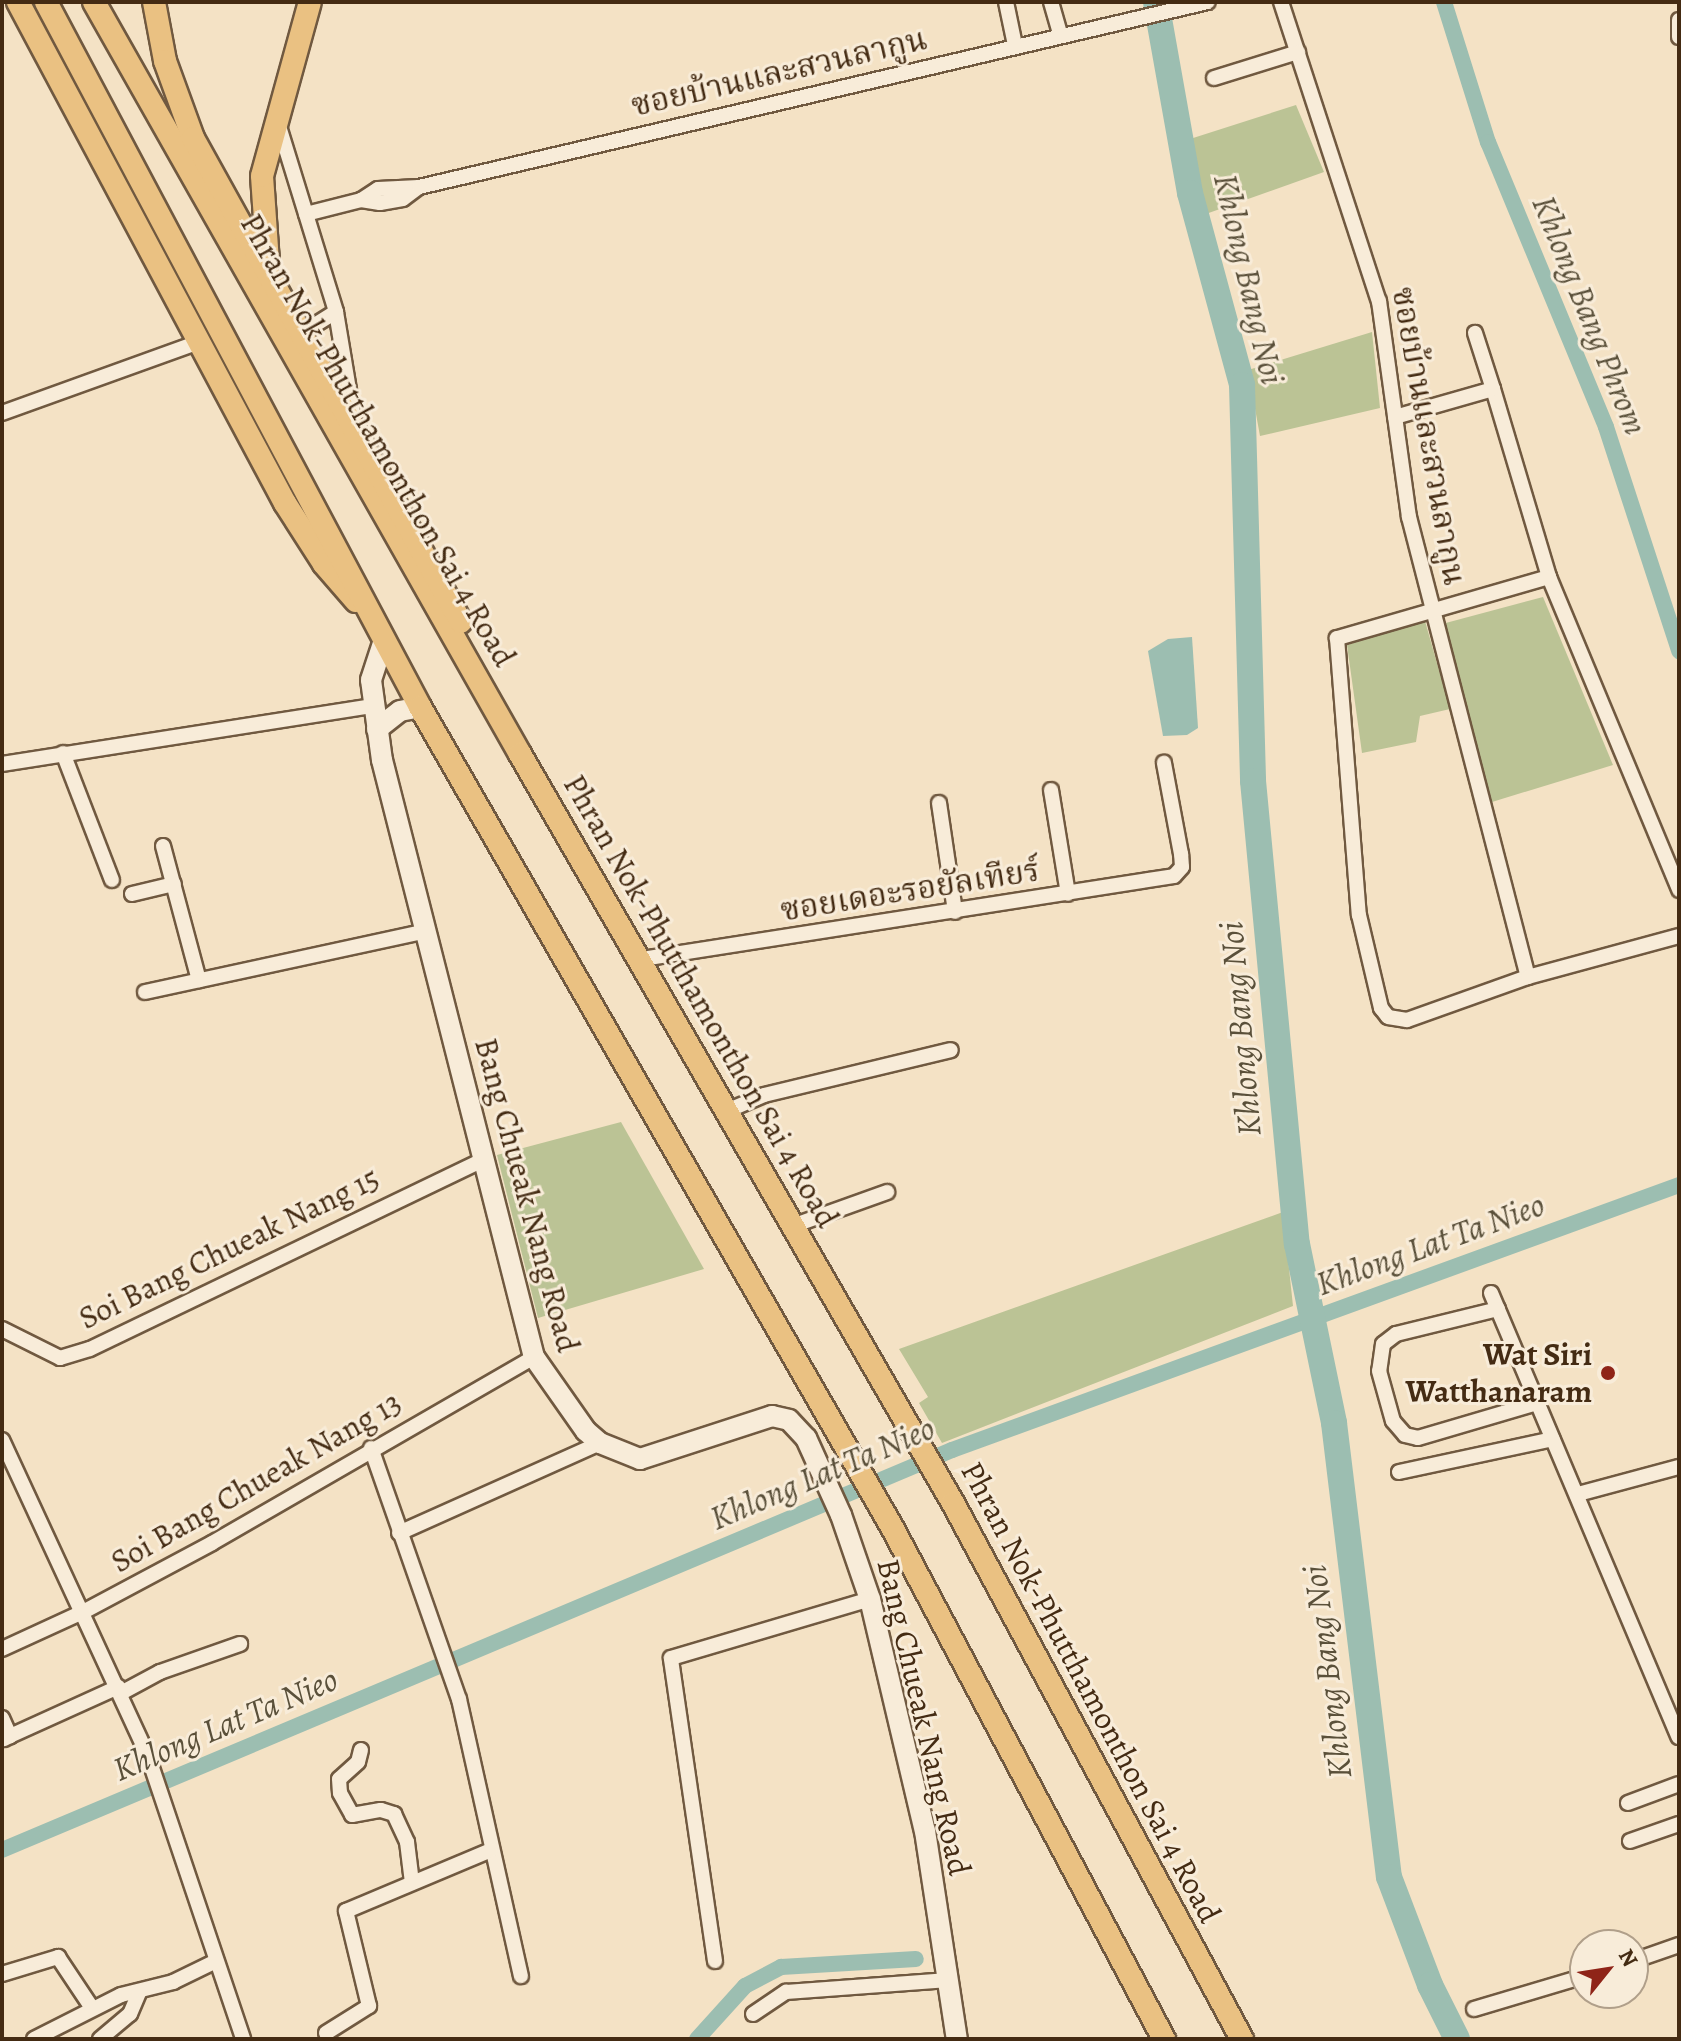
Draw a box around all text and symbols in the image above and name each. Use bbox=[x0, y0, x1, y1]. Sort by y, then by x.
street label: ซอยบ้านและสวนลากูน bbox=[627, 19, 931, 125]
water label: Khlong Bang Noi bbox=[1205, 170, 1293, 388]
water label: Khlong Bang Phrom bbox=[1523, 189, 1657, 441]
street label: Phran Nok-Phutthamonthon Sai 4 Road bbox=[232, 207, 524, 673]
street label: ซอยบ้านและสวนลากูน bbox=[1384, 284, 1474, 588]
street label: Phran Nok-Phutthamonthon Sai 4 Road bbox=[555, 768, 847, 1234]
street label: ซอยเดอะรอยัลเทียร์ bbox=[778, 851, 1042, 929]
water label: Khlong Bang Noi bbox=[1210, 920, 1270, 1138]
street label: Bang Chueak Nang Road bbox=[467, 1034, 587, 1356]
street label: Soi Bang Chueak Nang 15 bbox=[73, 1159, 385, 1337]
water label: Khlong Lat Ta Nieo bbox=[1310, 1184, 1550, 1304]
place label: Wat Siri Watthanaram bbox=[1405, 1336, 1592, 1411]
marker: Wat Siri Watthanaram bbox=[1599, 1364, 1617, 1382]
street label: Soi Bang Chueak Nang 13 bbox=[104, 1383, 408, 1581]
water label: Khlong Lat Ta Nieo bbox=[704, 1407, 940, 1539]
street label: Phran Nok-Phutthamonthon Sai 4 Road bbox=[953, 1455, 1229, 1929]
street label: Bang Chueak Nang Road bbox=[869, 1555, 979, 1879]
water label: Khlong Bang Noi bbox=[1294, 1563, 1360, 1781]
water label: Khlong Lat Ta Nieo bbox=[107, 1658, 343, 1790]
north arrow bbox=[1569, 1929, 1649, 2009]
text: N bbox=[1611, 1944, 1645, 1972]

